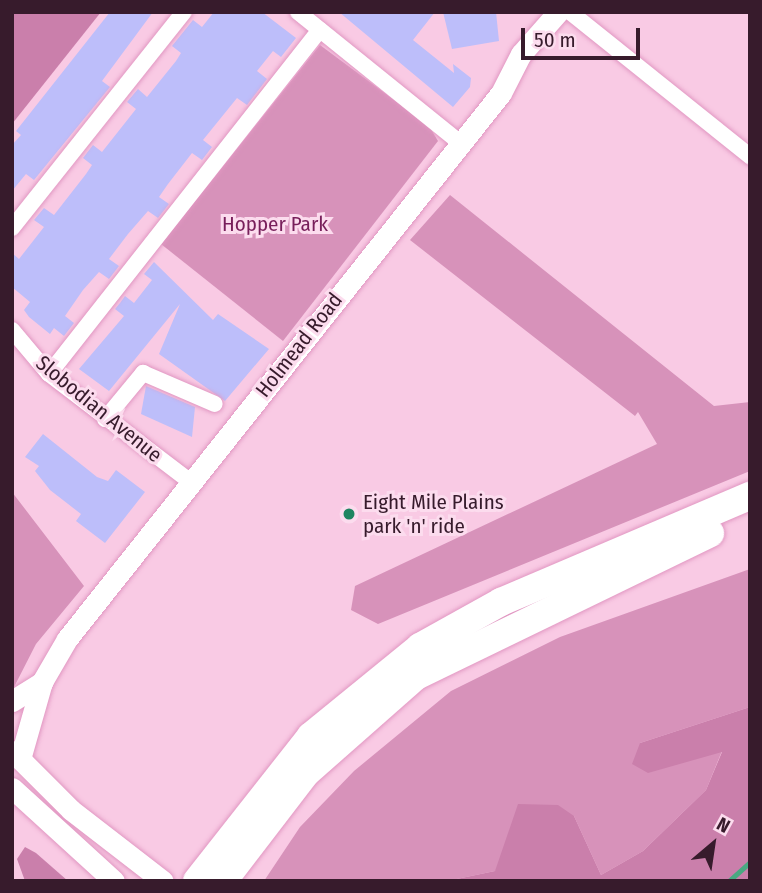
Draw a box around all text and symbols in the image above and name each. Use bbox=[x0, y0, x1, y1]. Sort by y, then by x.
scale bar bbox=[524, 14, 643, 58]
text: 50 m bbox=[534, 27, 576, 53]
park label: Hopper Park bbox=[222, 211, 328, 237]
street label: Holmead Road bbox=[250, 288, 348, 402]
street label: Slobodian Avenue bbox=[31, 350, 167, 468]
place label: Eight Mile Plains park 'n' ride bbox=[363, 489, 504, 539]
marker: Eight Mile Plains park 'n' ride bbox=[341, 506, 357, 522]
north arrow bbox=[678, 809, 748, 879]
text: N bbox=[713, 812, 734, 838]

